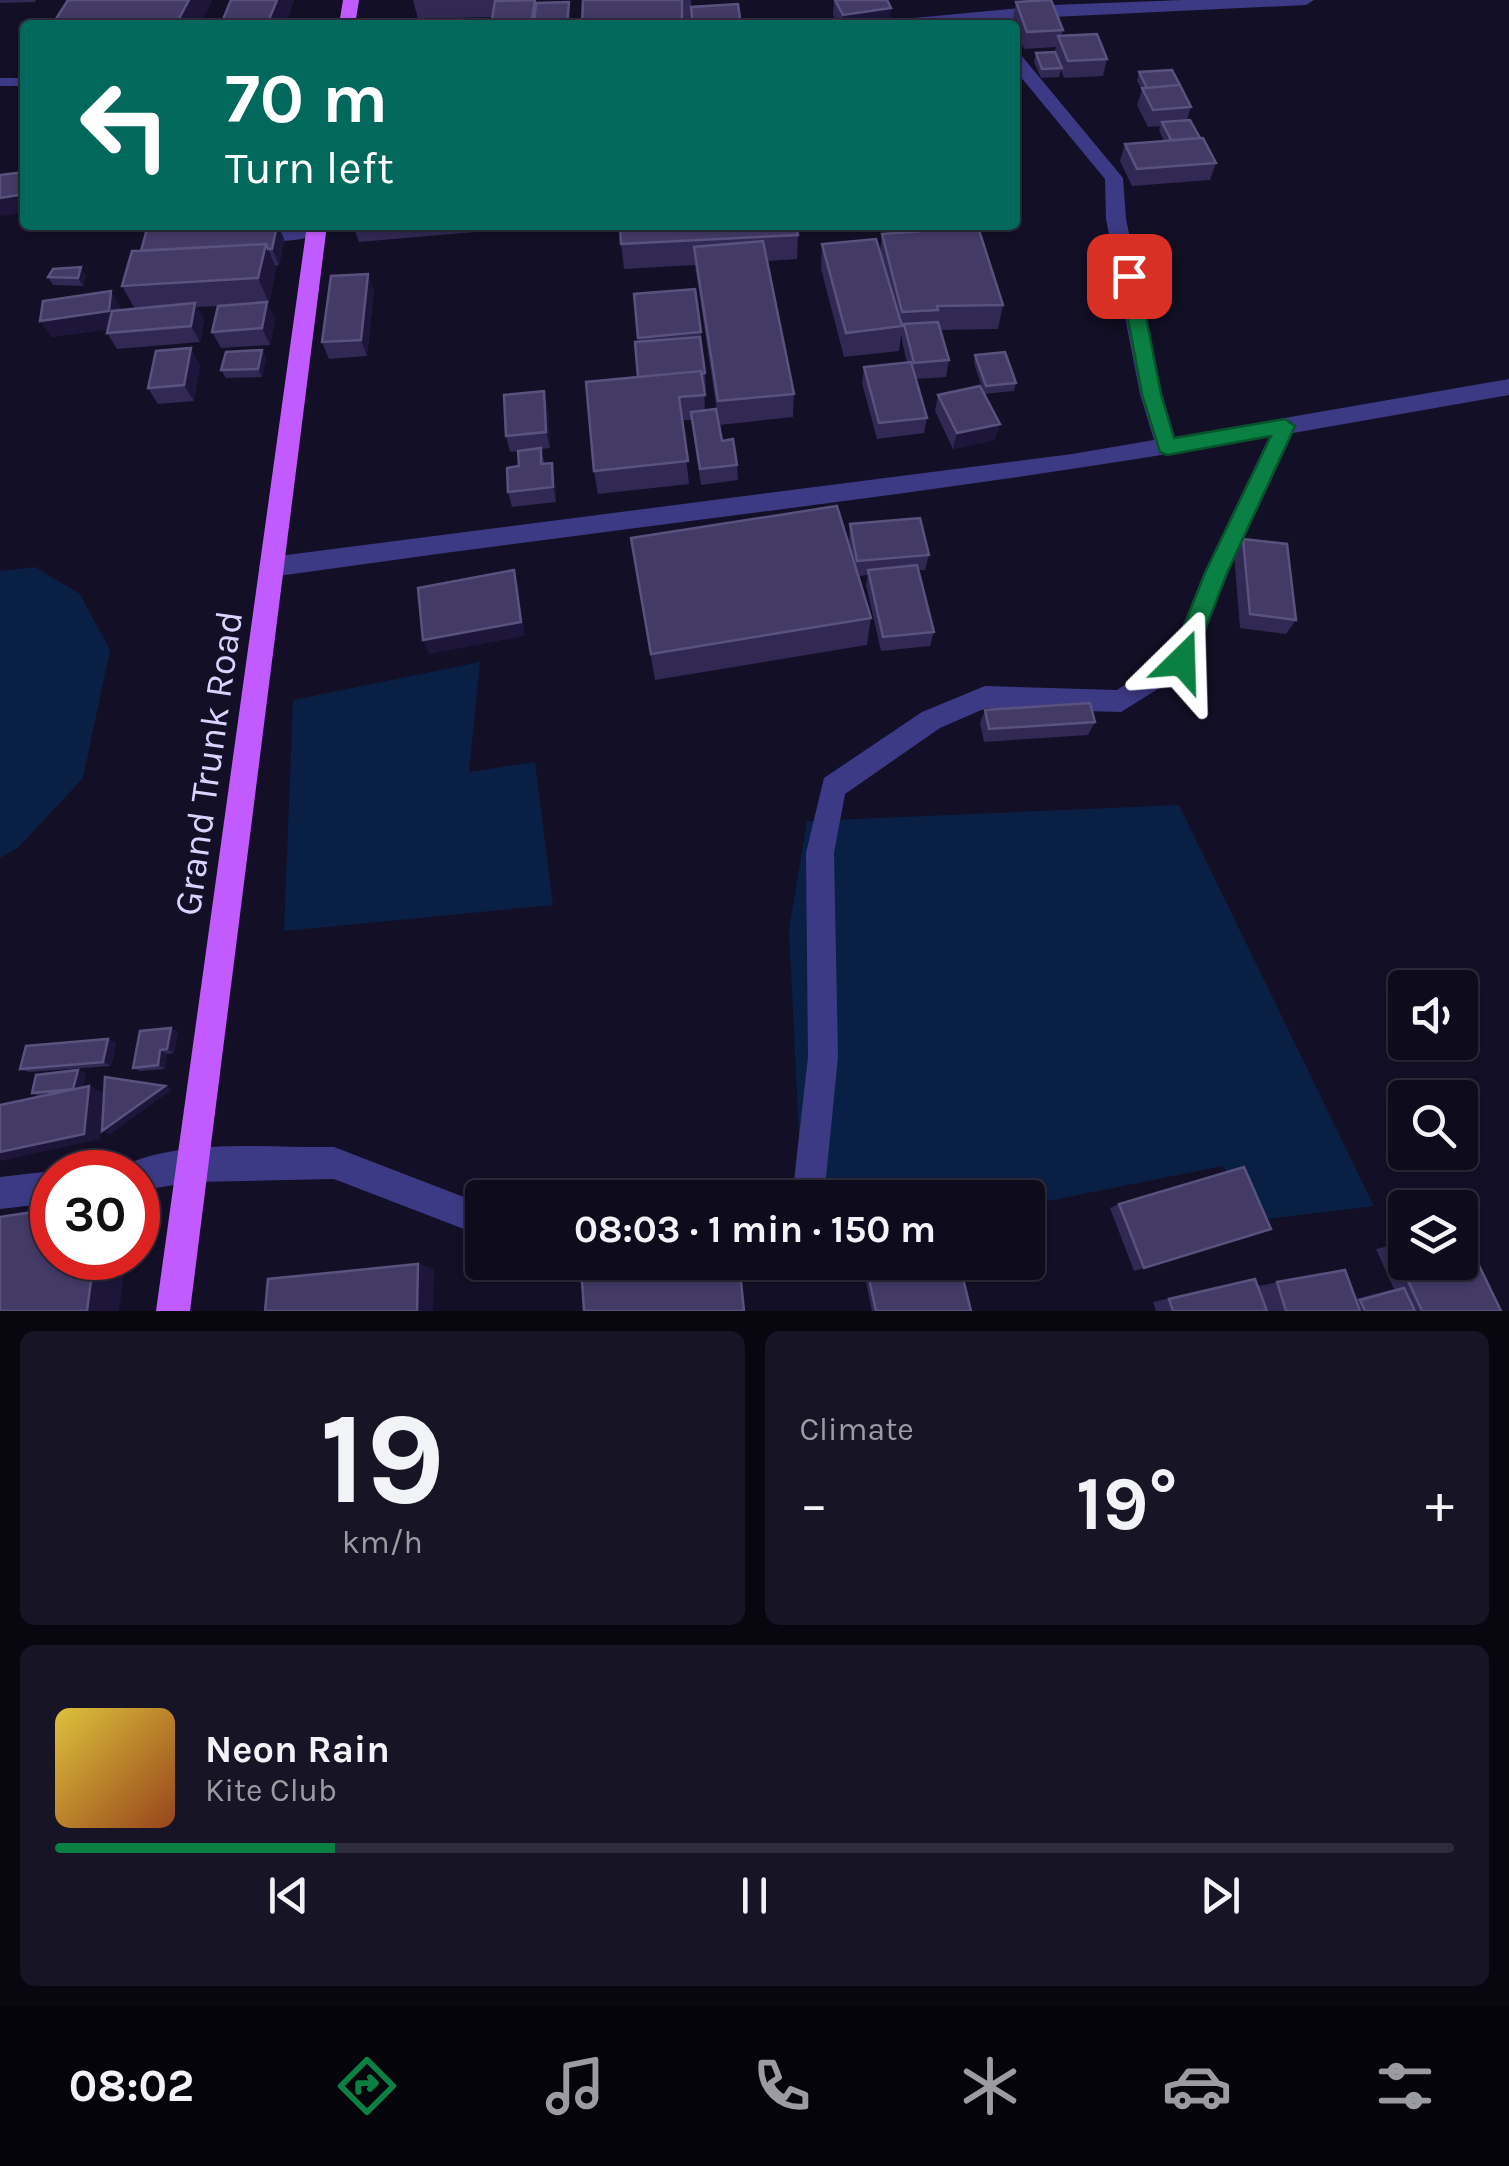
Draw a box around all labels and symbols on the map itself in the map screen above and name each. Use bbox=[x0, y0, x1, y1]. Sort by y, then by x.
pin bbox=[1087, 234, 1172, 319]
street label: Grand Trunk Road bbox=[165, 608, 252, 918]
position arrow bbox=[1130, 609, 1234, 713]
speed limit sign: 30 bbox=[30, 1150, 160, 1280]

